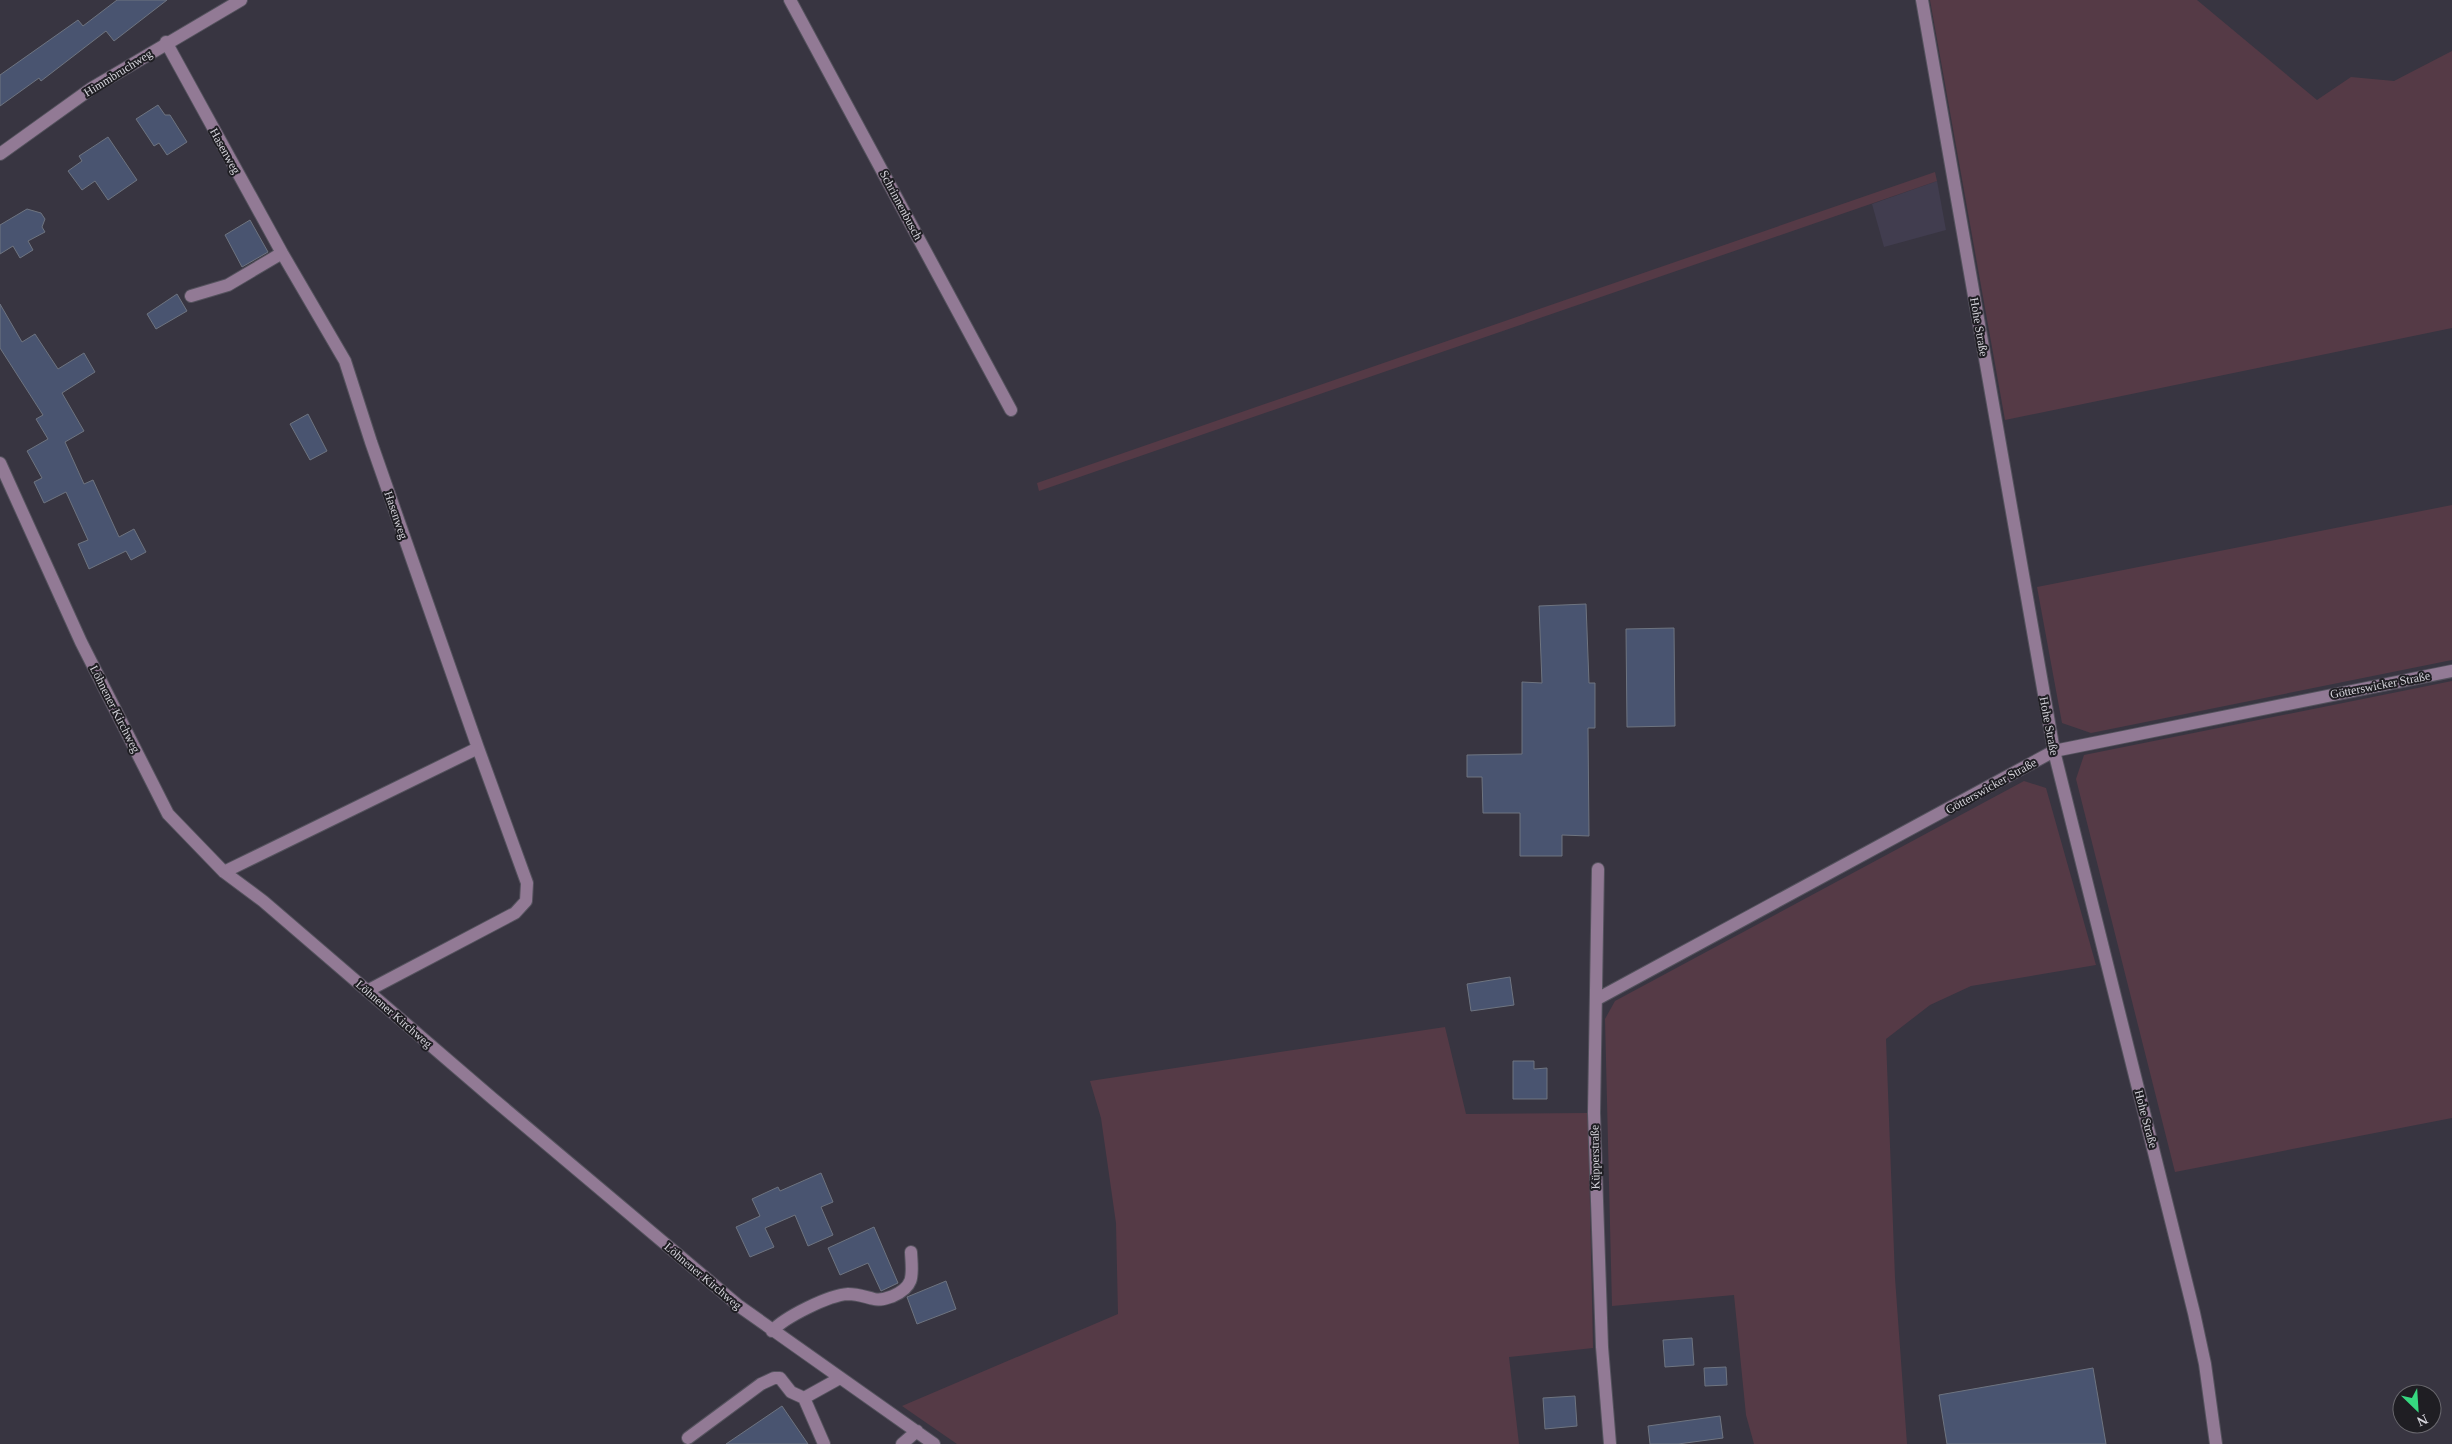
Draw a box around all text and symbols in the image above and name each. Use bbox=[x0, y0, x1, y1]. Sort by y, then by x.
street label: Himmbruchweg bbox=[81, 46, 155, 100]
street label: Hasenweg bbox=[207, 126, 243, 176]
street label: Schrinnenbusch bbox=[877, 168, 925, 242]
street label: Hohe Straße bbox=[1967, 296, 1991, 358]
street label: Hasenweg bbox=[381, 489, 411, 541]
street label: Löhnener Kirchweg bbox=[87, 663, 143, 755]
street label: Götterswicker Straße bbox=[2329, 668, 2431, 702]
street label: Hohe Straße bbox=[2036, 695, 2062, 757]
street label: Götterswicker Straße bbox=[1943, 755, 2039, 817]
street label: Löhnener Kirchweg bbox=[353, 977, 435, 1051]
street label: Hohe Straße bbox=[2132, 1088, 2160, 1150]
street label: Küpperstraße bbox=[1587, 1125, 1603, 1189]
street label: Löhnener Kirchweg bbox=[662, 1240, 744, 1312]
north arrow bbox=[2392, 1384, 2442, 1434]
text: N bbox=[2415, 1411, 2430, 1429]

